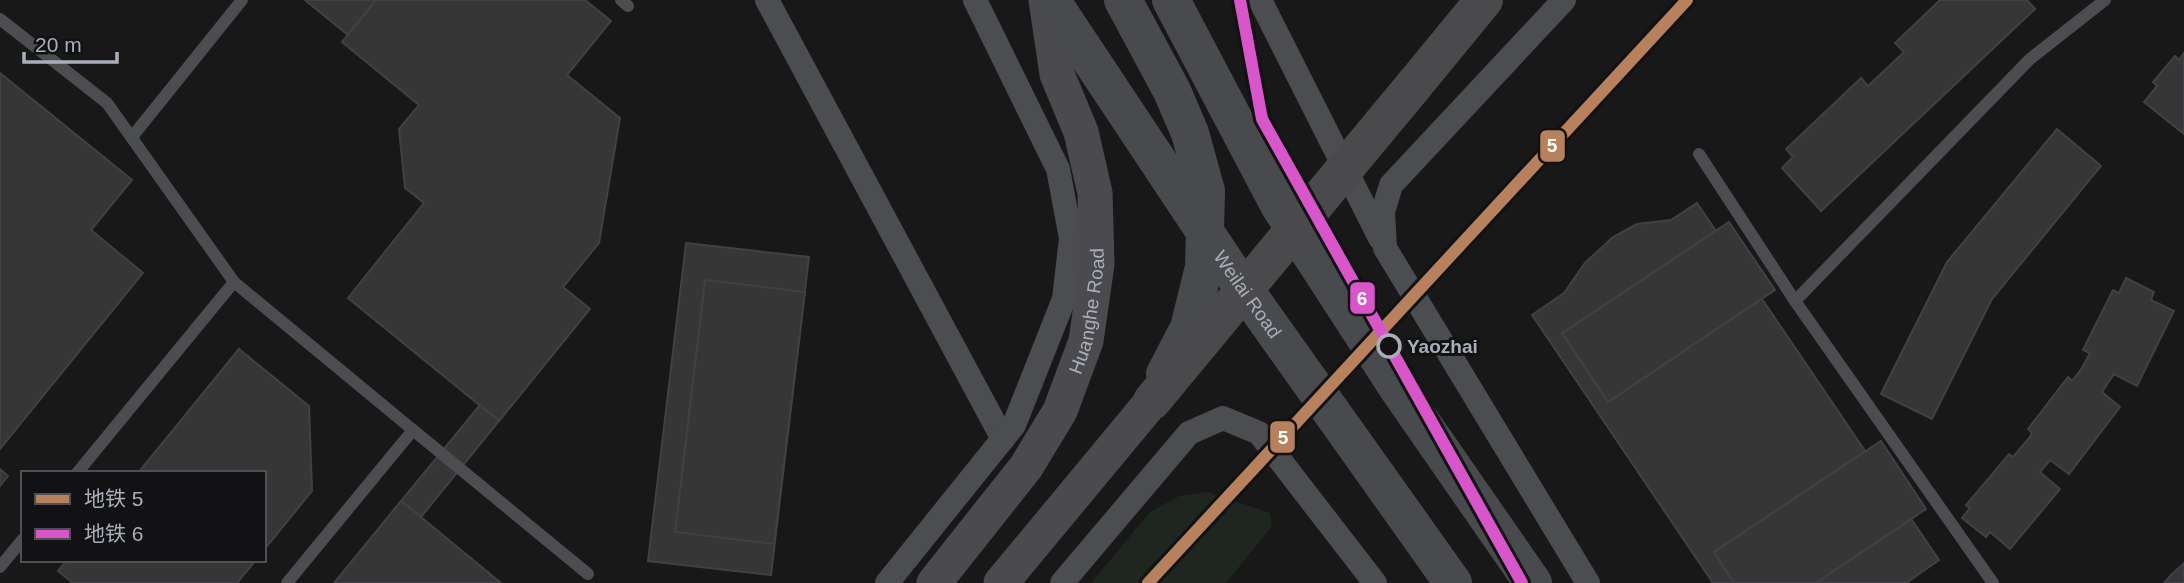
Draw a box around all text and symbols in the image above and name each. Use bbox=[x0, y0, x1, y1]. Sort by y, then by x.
scale bar bbox=[24, 21, 117, 65]
text: 20 m bbox=[35, 33, 82, 56]
line badge: 5 bbox=[1539, 129, 1566, 163]
text: 5 bbox=[1547, 135, 1558, 156]
street label: Weilai Road bbox=[1210, 247, 1286, 342]
street label: Huanghe Road bbox=[1064, 248, 1108, 377]
line badge: 6 bbox=[1349, 281, 1376, 315]
text: 6 bbox=[1357, 288, 1367, 309]
marker: Yaozhai bbox=[1377, 334, 1401, 358]
place label: Yaozhai bbox=[1407, 336, 1478, 357]
line badge: 5 bbox=[1269, 420, 1296, 454]
text: 5 bbox=[1278, 427, 1289, 448]
legend bbox=[21, 471, 266, 562]
text: 地铁 5 bbox=[84, 487, 144, 510]
text: 地铁 6 bbox=[84, 522, 144, 545]

